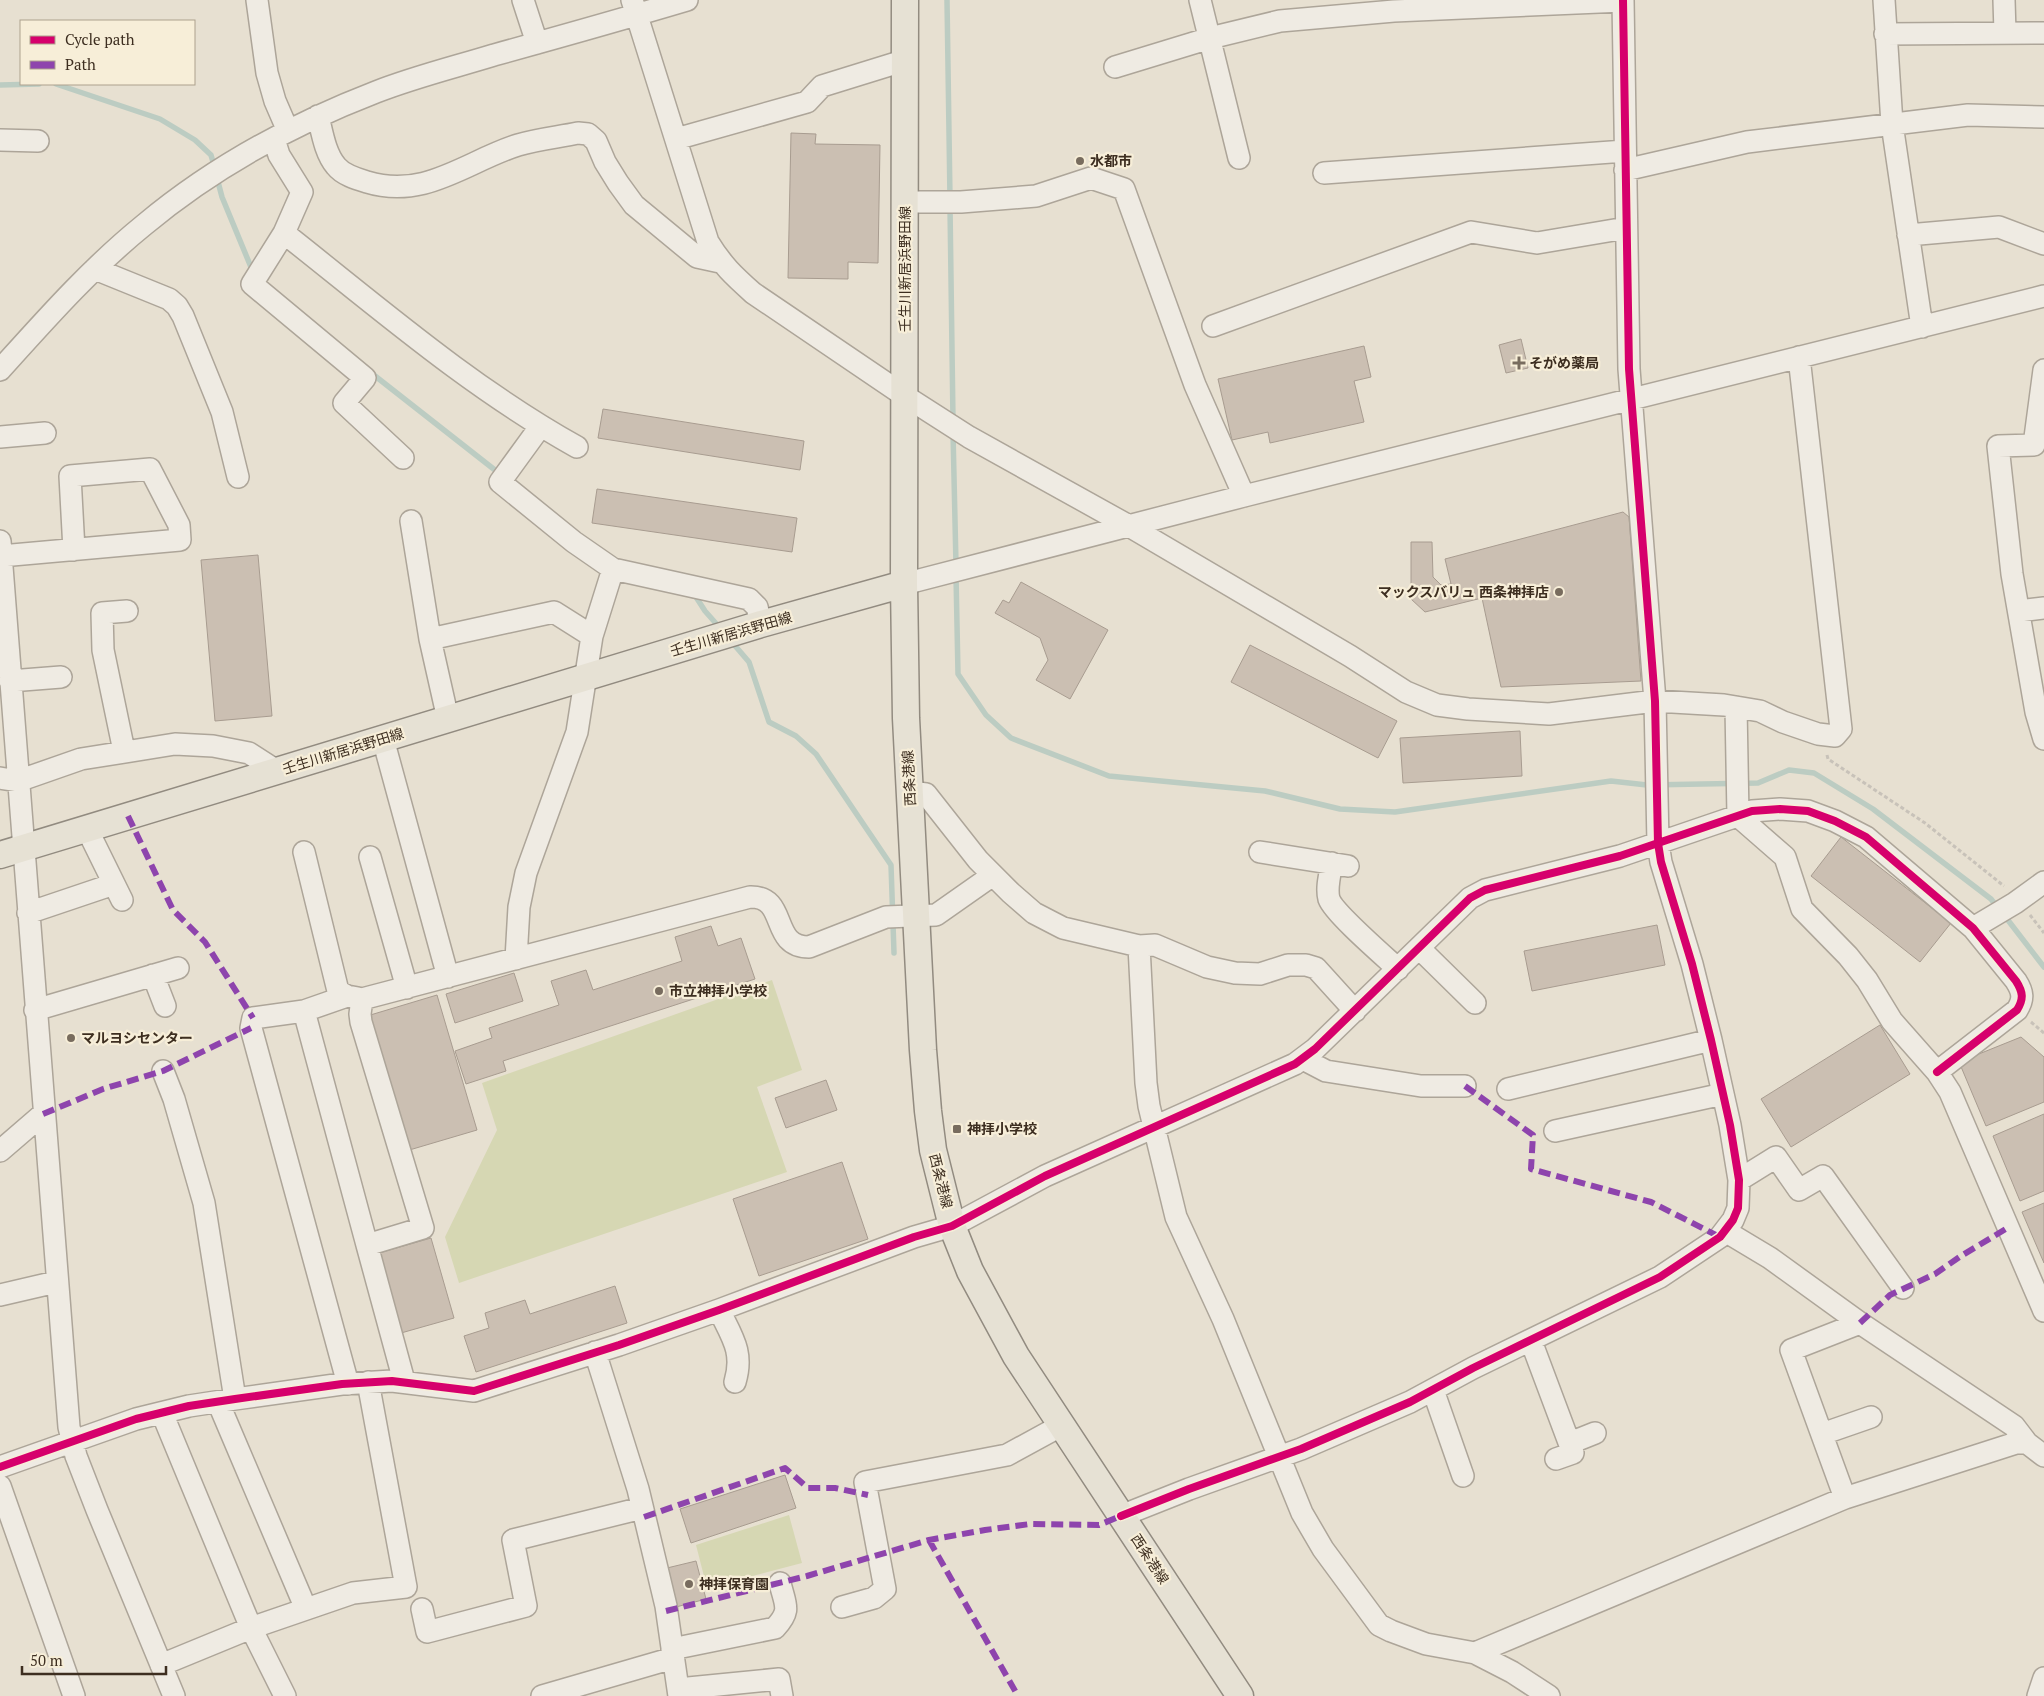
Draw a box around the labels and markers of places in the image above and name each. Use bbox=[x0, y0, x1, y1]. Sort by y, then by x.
place label: 水都市 bbox=[1090, 151, 1132, 170]
marker: 水都市 bbox=[1074, 155, 1086, 167]
place label: そがめ薬局 bbox=[1529, 353, 1599, 372]
marker: そがめ薬局 bbox=[1513, 357, 1525, 369]
place label: マックスバリュ 西条神拝店 bbox=[1378, 582, 1549, 601]
marker: マックスバリュ 西条神拝店 bbox=[1553, 586, 1565, 598]
place label: 市立神拝小学校 bbox=[669, 981, 767, 1000]
marker: 市立神拝小学校 bbox=[653, 985, 665, 997]
place label: マルヨシセンター bbox=[81, 1028, 193, 1047]
marker: マルヨシセンター bbox=[65, 1032, 77, 1044]
place label: 神拝小学校 bbox=[967, 1119, 1037, 1138]
marker: 神拝小学校 bbox=[951, 1123, 963, 1135]
place label: 神拝保育園 bbox=[699, 1574, 769, 1593]
marker: 神拝保育園 bbox=[683, 1578, 695, 1590]

